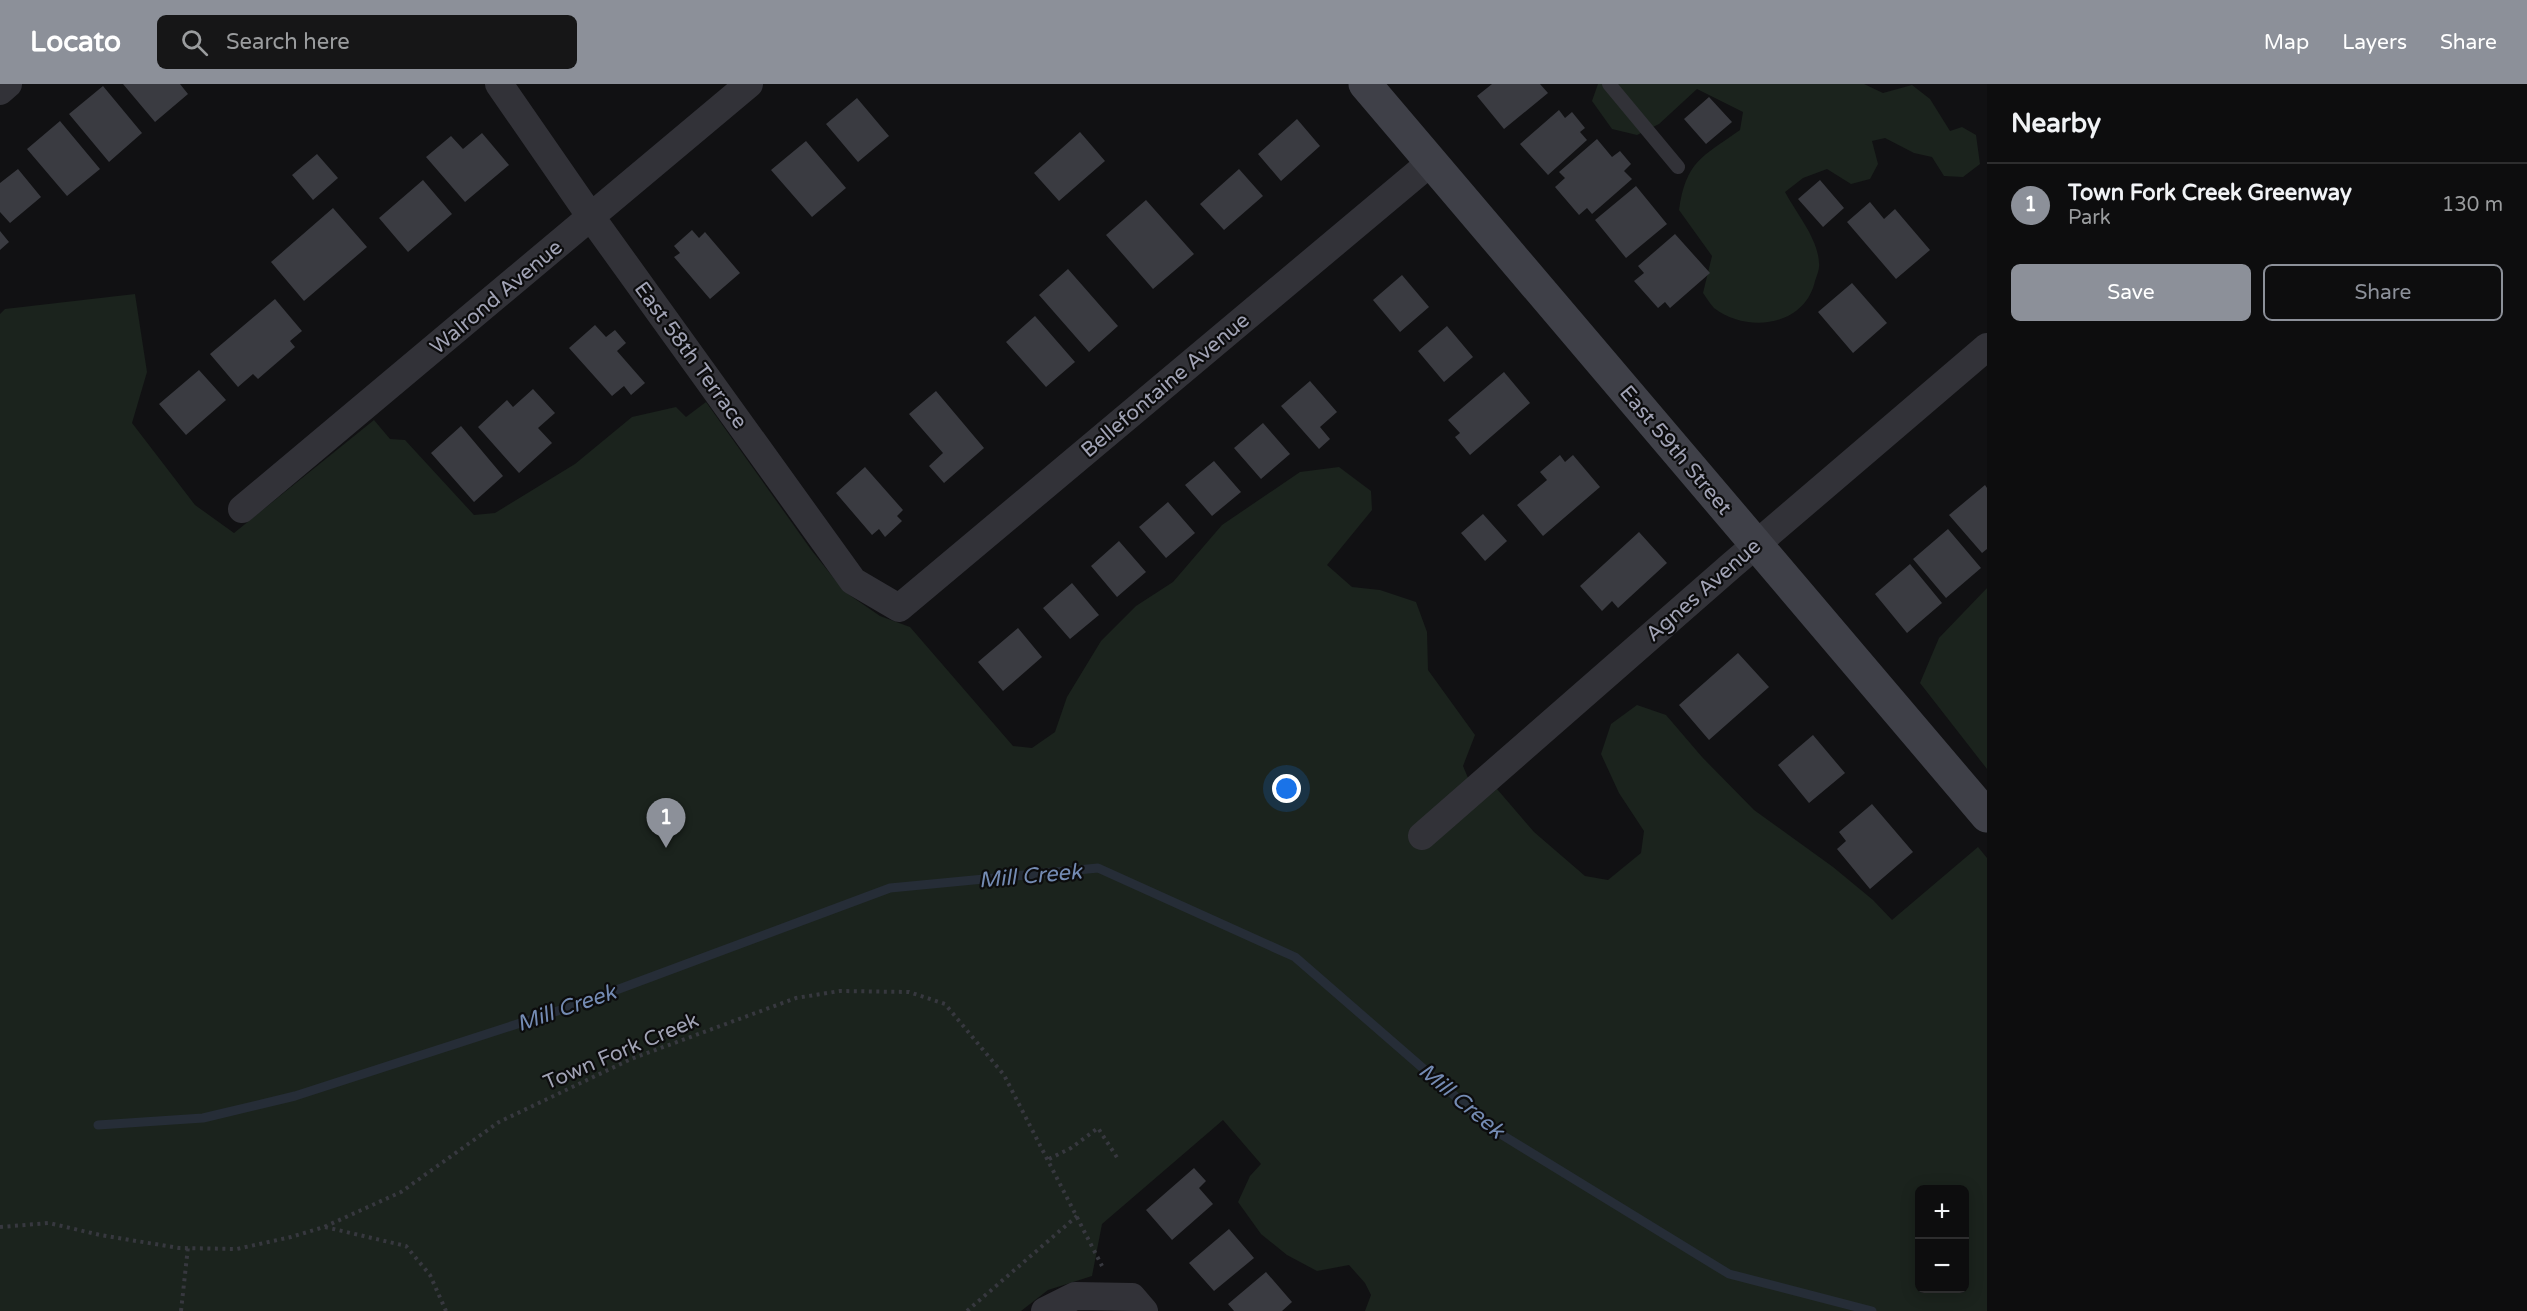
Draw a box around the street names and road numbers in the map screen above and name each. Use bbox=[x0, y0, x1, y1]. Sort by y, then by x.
street label: Walrond Avenue bbox=[425, 235, 567, 360]
street label: East 58th Terrace bbox=[629, 277, 752, 434]
street label: Bellefontaine Avenue bbox=[1076, 308, 1255, 463]
street label: East 59th Street bbox=[1614, 381, 1737, 520]
street label: Agnes Avenue bbox=[1641, 534, 1766, 647]
street label: Town Fork Creek bbox=[540, 1008, 702, 1095]

